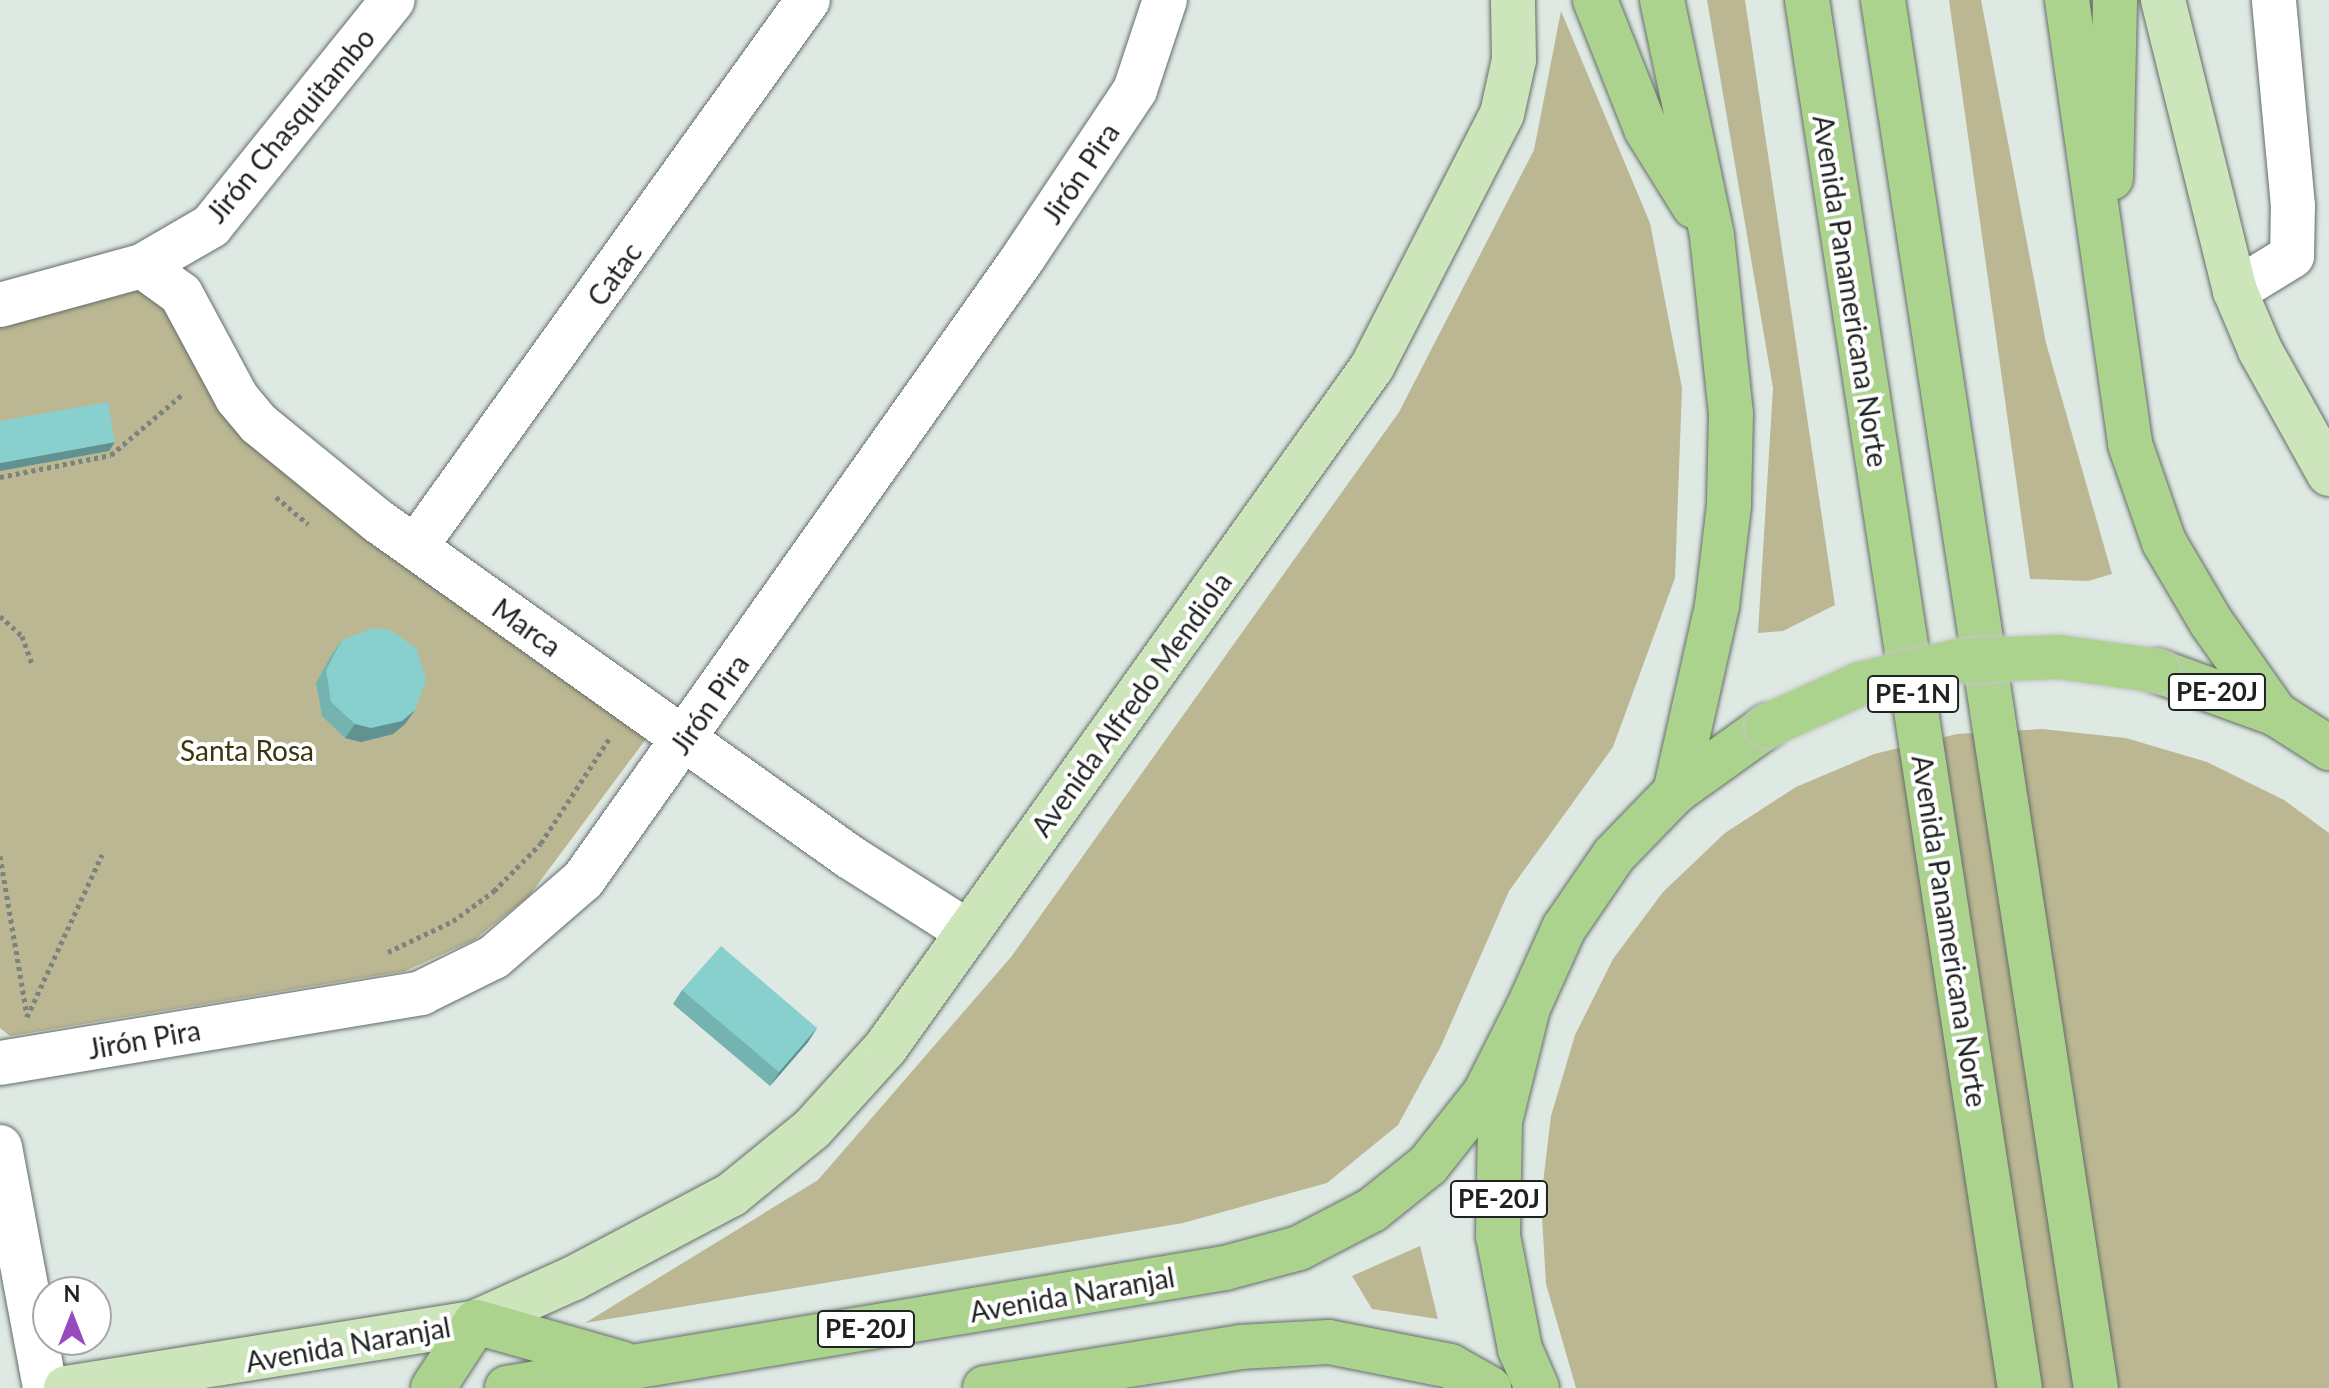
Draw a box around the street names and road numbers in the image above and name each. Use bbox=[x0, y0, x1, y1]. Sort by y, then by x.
street label: Jirón Chasquitambo bbox=[199, 21, 381, 229]
street label: Avenida Panamericana Norte bbox=[1807, 113, 1895, 469]
street label: Jirón Pira bbox=[1034, 116, 1126, 230]
street label: Catac bbox=[580, 236, 648, 312]
street label: Avenida Alfredo Mendiola bbox=[1024, 565, 1238, 843]
street label: Marca bbox=[486, 591, 568, 663]
street label: Jirón Pira bbox=[663, 648, 755, 760]
road number: PE-20J bbox=[2167, 670, 2267, 714]
road number: PE-1N bbox=[1867, 672, 1959, 716]
street label: Avenida Panamericana Norte bbox=[1906, 753, 1994, 1109]
street label: Jirón Pira bbox=[85, 1013, 203, 1065]
road number: PE-20J bbox=[1449, 1177, 1549, 1221]
street label: Avenida Naranjal bbox=[967, 1259, 1177, 1329]
road number: PE-20J bbox=[816, 1307, 916, 1351]
street label: Avenida Naranjal bbox=[243, 1309, 453, 1379]

